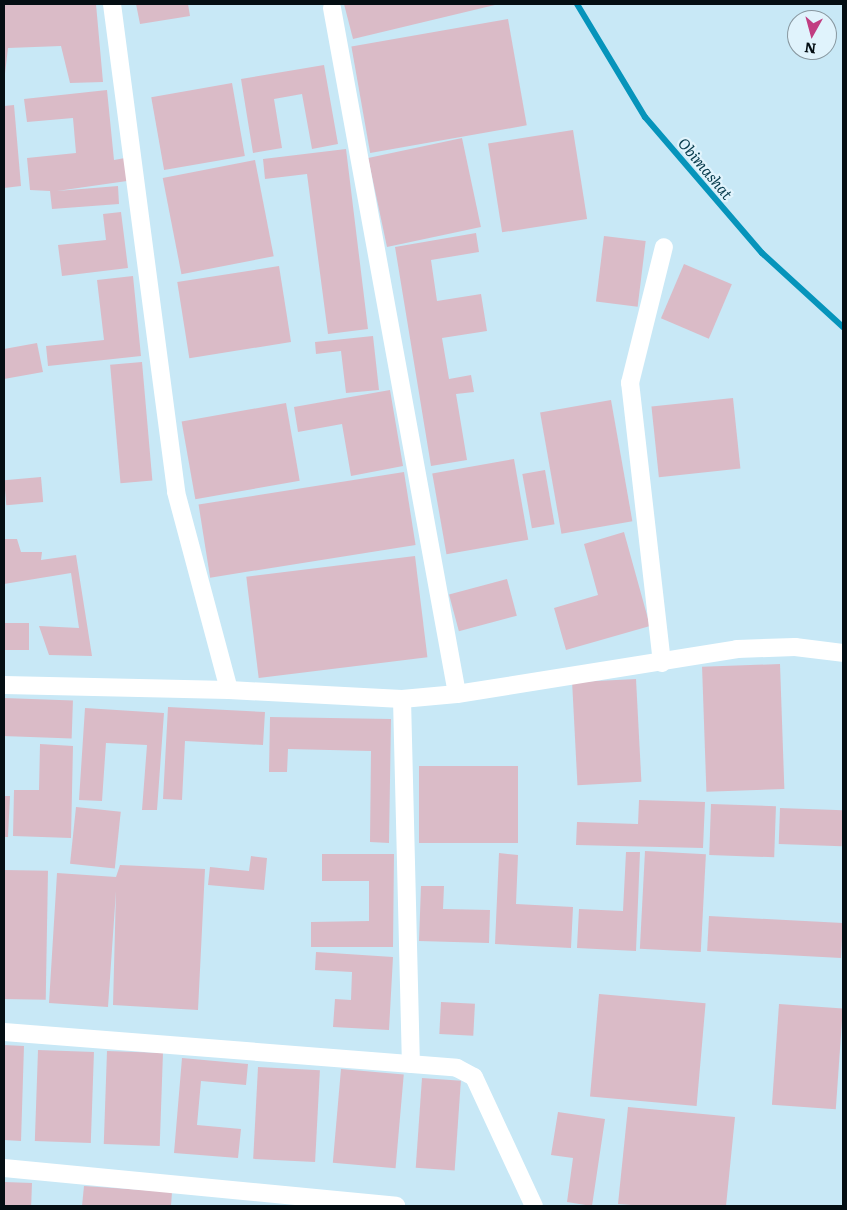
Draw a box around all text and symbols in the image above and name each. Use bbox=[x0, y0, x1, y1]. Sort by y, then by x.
north arrow bbox=[787, 10, 837, 60]
text: N bbox=[803, 38, 817, 60]
water label: Obimashat bbox=[675, 134, 737, 202]

